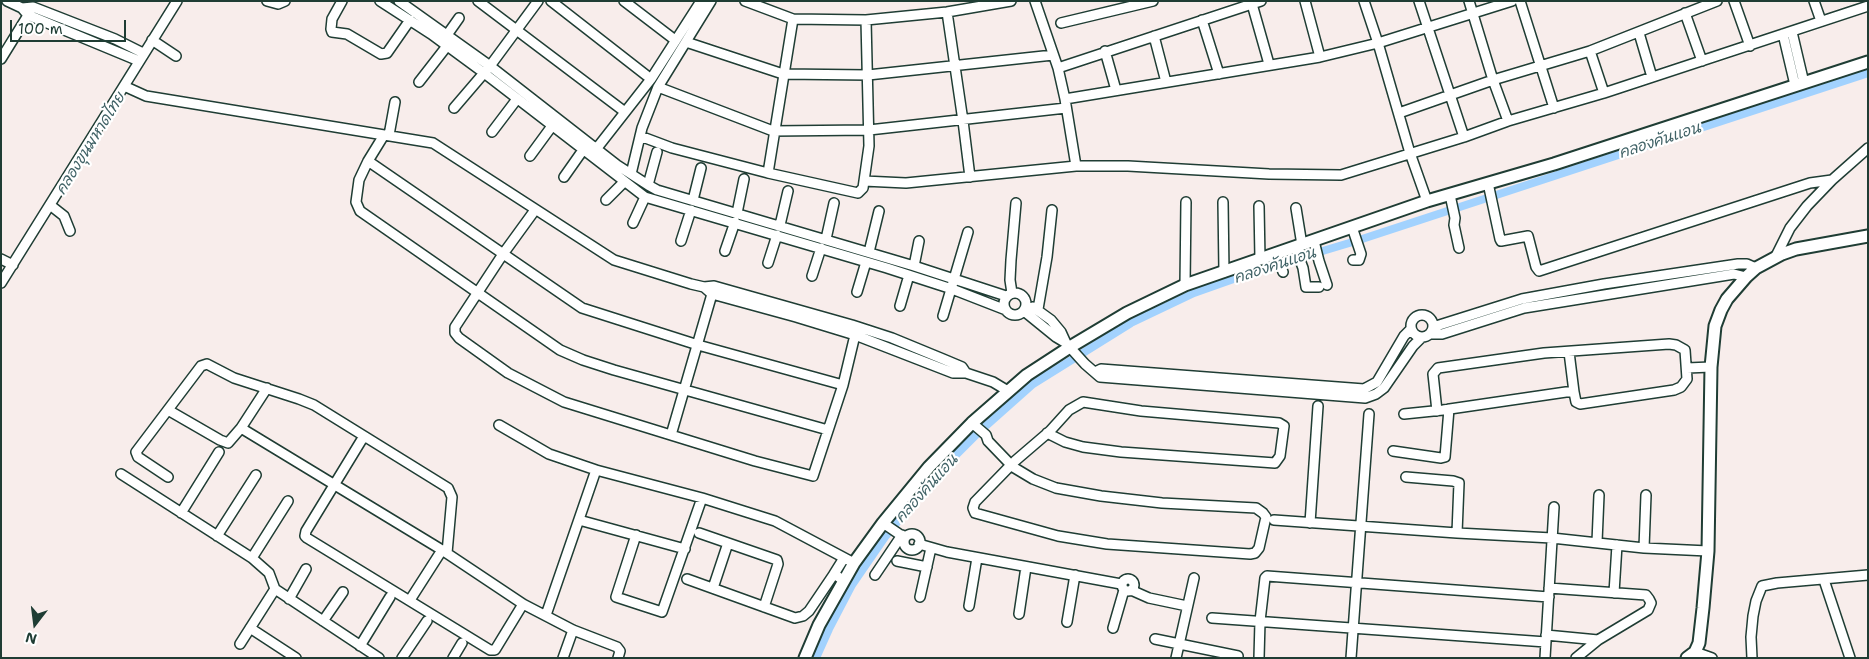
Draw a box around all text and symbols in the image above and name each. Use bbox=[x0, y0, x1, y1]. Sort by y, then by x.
scale bar bbox=[12, 10, 129, 42]
text: 100 m bbox=[18, 19, 63, 39]
water label: คลองขุนมหาดไทย bbox=[53, 90, 129, 198]
water label: คลองคันแอน bbox=[1617, 119, 1703, 163]
water label: คลองคันแอน bbox=[1232, 244, 1318, 288]
water label: คลองคันแอน bbox=[892, 451, 962, 527]
north arrow bbox=[10, 599, 60, 649]
text: N bbox=[23, 628, 39, 649]

